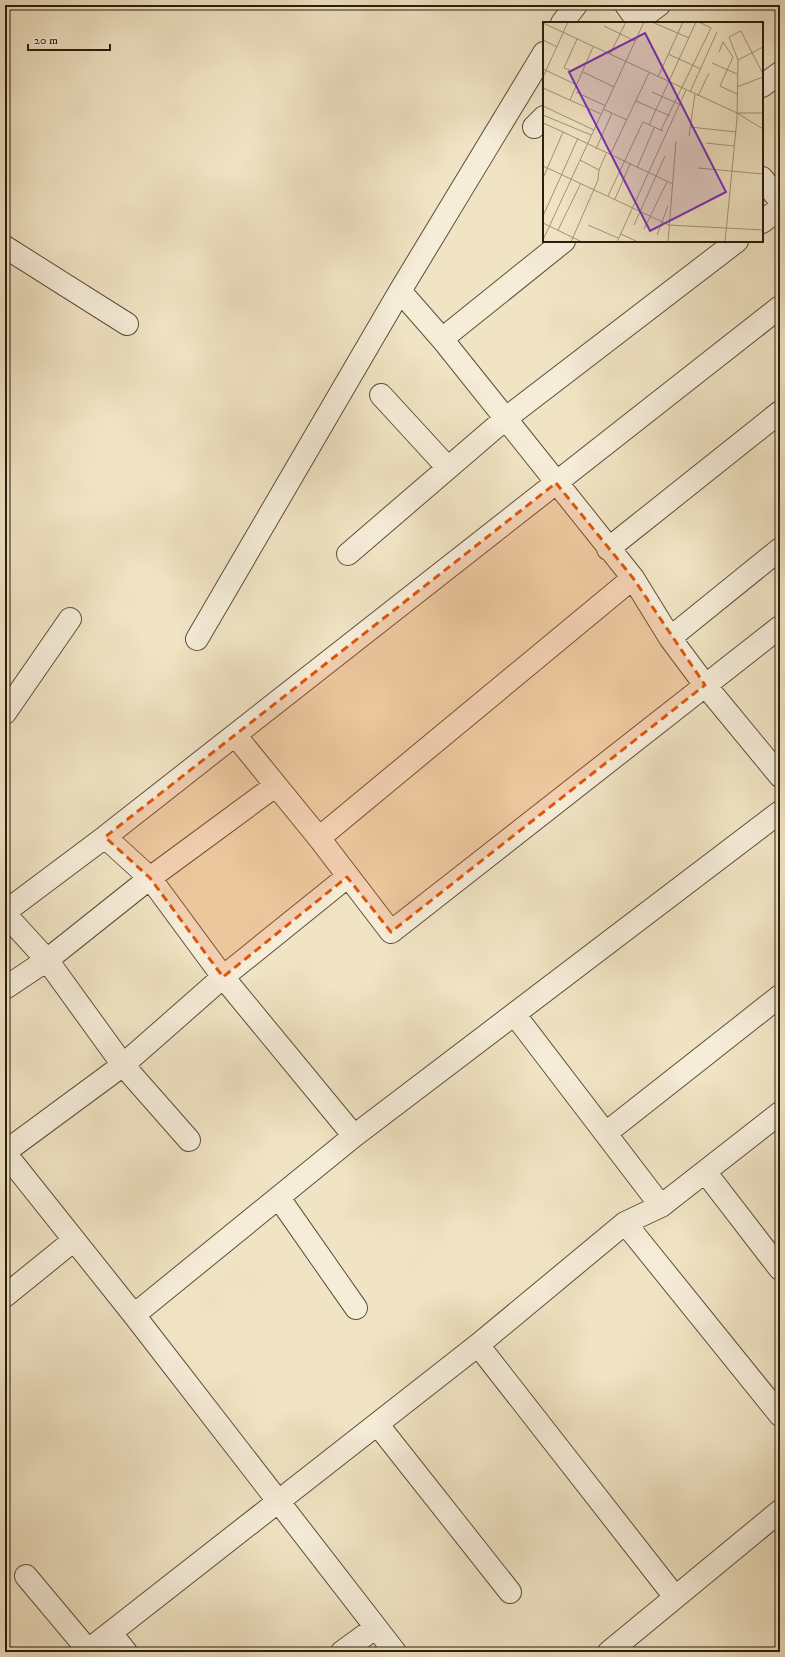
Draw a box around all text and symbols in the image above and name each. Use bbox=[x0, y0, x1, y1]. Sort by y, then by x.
inset map bbox=[543, 22, 763, 242]
scale bar bbox=[28, 26, 110, 52]
text: 20 m bbox=[34, 33, 58, 48]

